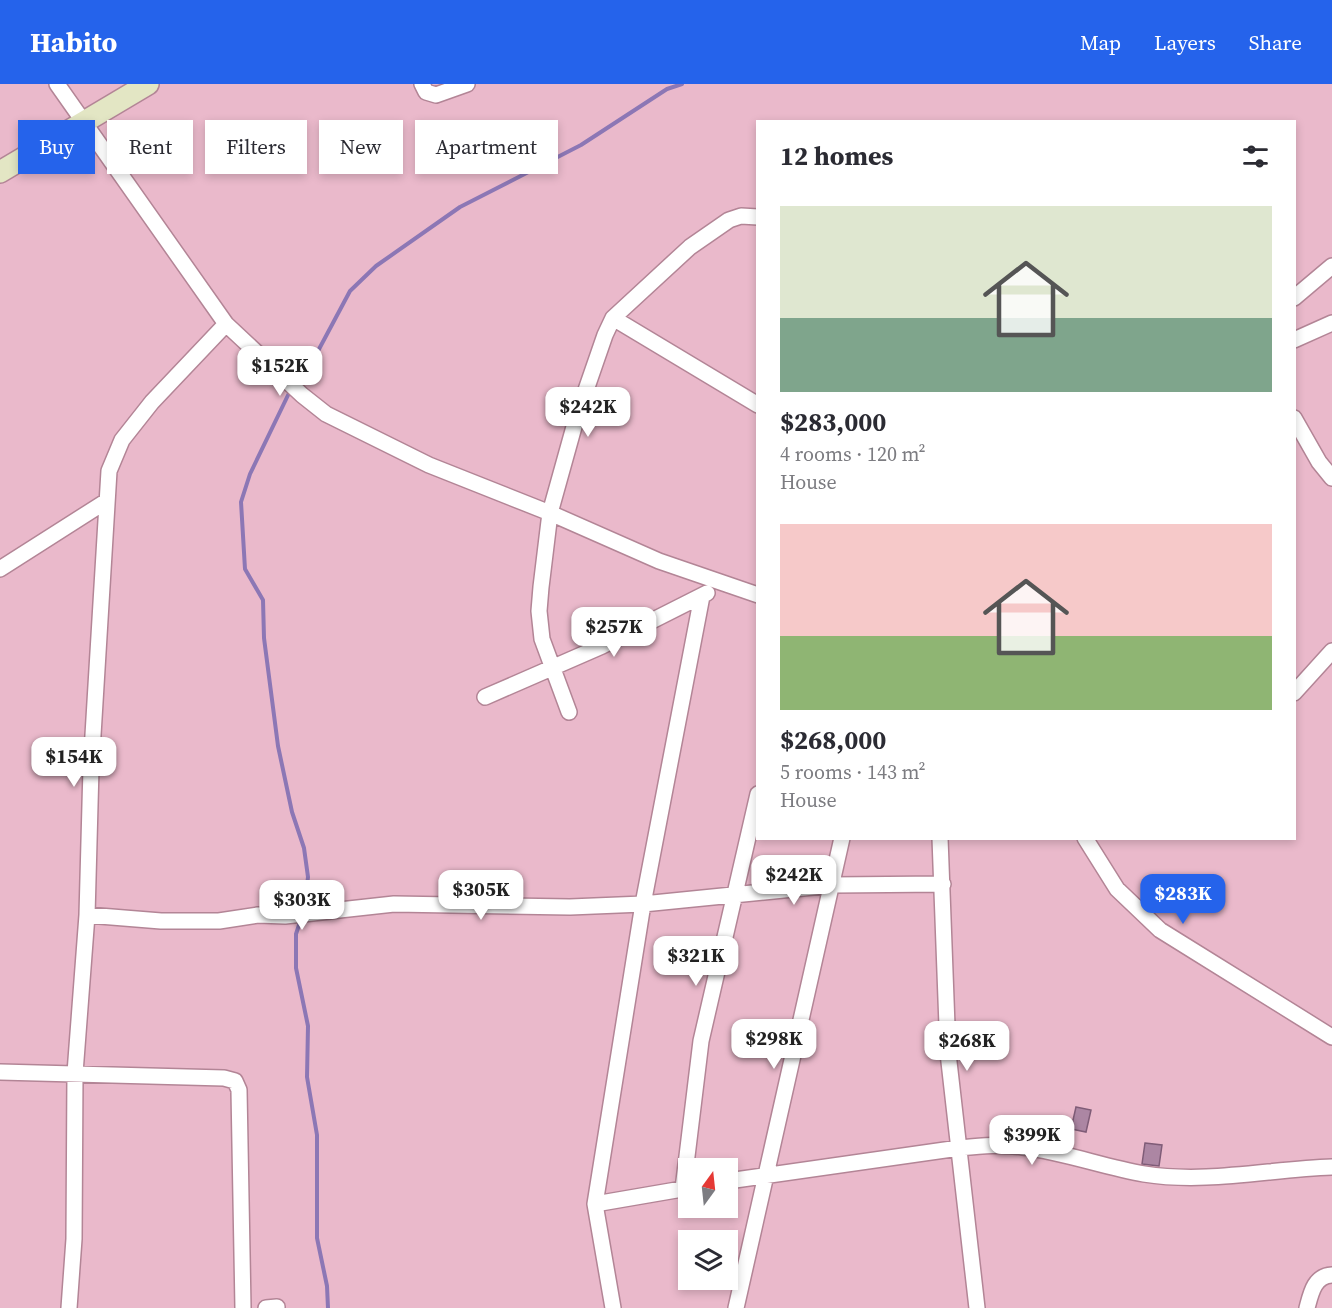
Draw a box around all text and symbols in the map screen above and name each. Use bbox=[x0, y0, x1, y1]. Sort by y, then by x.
text: Habito bbox=[30, 23, 117, 61]
text: Map bbox=[1080, 28, 1121, 57]
text: Layers bbox=[1154, 28, 1216, 57]
text: Share bbox=[1249, 28, 1302, 57]
chip: Buy bbox=[18, 120, 95, 174]
chip: Rent bbox=[107, 120, 193, 174]
chip: Filters bbox=[205, 120, 307, 174]
chip: New bbox=[319, 120, 403, 174]
chip: Apartment bbox=[415, 120, 558, 174]
text: 12 homes bbox=[780, 138, 893, 174]
icon: filters bbox=[1239, 140, 1272, 173]
icon: home bbox=[972, 245, 1080, 353]
pin: $152K bbox=[238, 346, 322, 397]
text: $152K bbox=[251, 351, 309, 379]
pin: $242K bbox=[546, 387, 630, 438]
text: $242K bbox=[559, 392, 617, 420]
text: $283,000 bbox=[780, 404, 886, 440]
text: 4 rooms · 120 m² bbox=[780, 440, 926, 468]
text: House bbox=[780, 468, 837, 496]
icon: home bbox=[972, 563, 1080, 671]
pin: $257K bbox=[572, 607, 656, 658]
text: $257K bbox=[585, 612, 643, 640]
text: $268,000 bbox=[780, 722, 886, 758]
pin: $154K bbox=[32, 737, 116, 788]
text: $154K bbox=[45, 742, 103, 770]
text: 5 rooms · 143 m² bbox=[780, 758, 926, 786]
text: House bbox=[780, 786, 837, 814]
pin: $242K bbox=[752, 855, 836, 906]
text: $242K bbox=[765, 860, 823, 888]
pin: $305K bbox=[439, 870, 523, 921]
pin: $283K bbox=[1141, 874, 1225, 925]
text: $305K bbox=[452, 875, 510, 903]
text: $283K bbox=[1154, 879, 1212, 907]
pin: $303K bbox=[260, 880, 344, 931]
text: $303K bbox=[273, 885, 331, 913]
pin: $321K bbox=[654, 936, 738, 987]
text: $321K bbox=[667, 941, 725, 969]
pin: $298K bbox=[732, 1019, 816, 1070]
pin: $268K bbox=[925, 1021, 1009, 1072]
text: $298K bbox=[745, 1024, 803, 1052]
text: $268K bbox=[938, 1026, 996, 1054]
pin: $399K bbox=[990, 1115, 1074, 1166]
text: $399K bbox=[1003, 1120, 1061, 1148]
north arrow bbox=[678, 1158, 738, 1218]
map controls bbox=[678, 1158, 738, 1290]
button: layers bbox=[678, 1230, 738, 1290]

